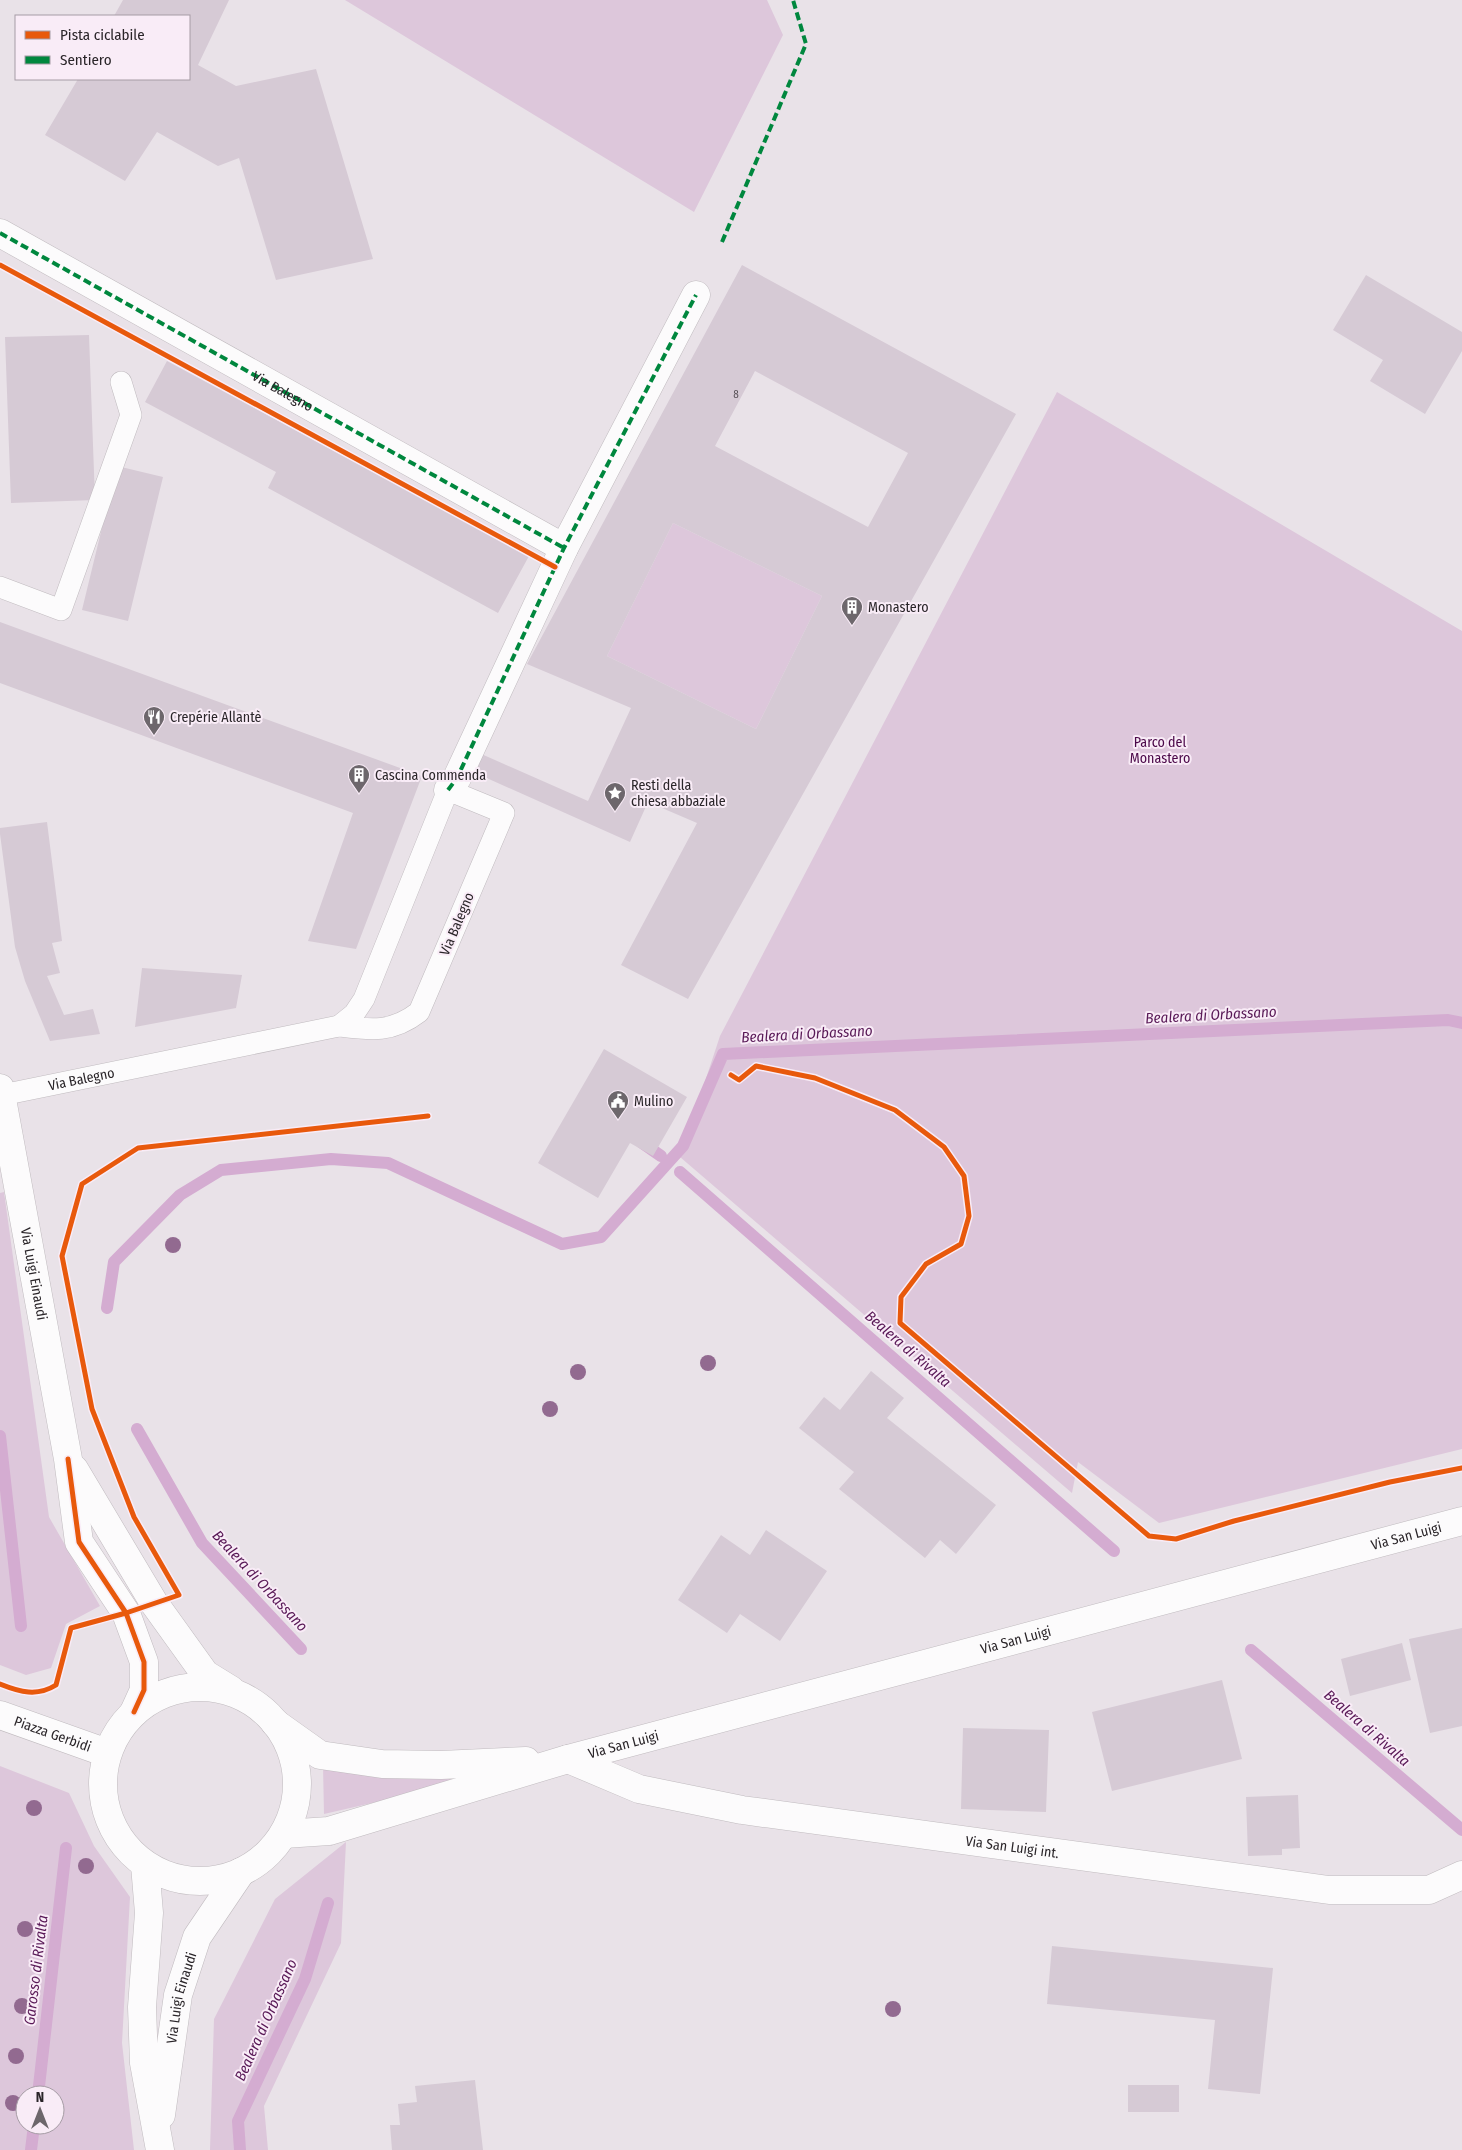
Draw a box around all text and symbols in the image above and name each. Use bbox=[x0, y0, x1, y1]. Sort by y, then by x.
legend bbox=[15, 15, 190, 80]
text: Pista ciclabile bbox=[60, 26, 145, 44]
text: Sentiero bbox=[60, 51, 112, 69]
street label: Via Balegno bbox=[249, 367, 316, 415]
house number: 8 bbox=[733, 388, 739, 401]
building icon: Monastero bbox=[840, 595, 864, 626]
place label: Monastero bbox=[868, 599, 929, 616]
restaurant icon: Crepérie Allantè bbox=[142, 705, 166, 736]
place label: Crepérie Allantè bbox=[170, 709, 262, 726]
park label: Parco del Monastero bbox=[1130, 734, 1190, 767]
building icon: Cascina Commenda bbox=[347, 763, 371, 794]
place label: Cascina Commenda bbox=[375, 767, 486, 784]
place label: Resti della chiesa abbaziale bbox=[631, 777, 726, 810]
place icon: Resti della chiesa abbaziale bbox=[603, 781, 627, 812]
street label: Via Balegno bbox=[436, 890, 478, 958]
water label: Bealera di Orbassano bbox=[1145, 1003, 1277, 1027]
water label: Bealera di Orbassano bbox=[741, 1022, 873, 1046]
street label: Via Balegno bbox=[47, 1064, 116, 1094]
public building icon: Mulino bbox=[606, 1089, 630, 1120]
place label: Mulino bbox=[634, 1093, 673, 1110]
street label: Via Luigi Einaudi bbox=[17, 1226, 51, 1322]
water label: Bealera di Rivalta bbox=[861, 1307, 955, 1391]
street label: Via San Luigi bbox=[1369, 1518, 1443, 1553]
water label: Bealera di Orbassano bbox=[209, 1527, 312, 1635]
street label: Via San Luigi bbox=[979, 1622, 1053, 1657]
water label: Bealera di Rivalta bbox=[1320, 1686, 1414, 1770]
street label: Piazza Gerbidi bbox=[12, 1712, 94, 1755]
street label: Via San Luigi bbox=[586, 1727, 661, 1762]
street label: Via San Luigi int. bbox=[965, 1832, 1060, 1862]
water label: Garosso di Rivalta bbox=[20, 1914, 52, 2026]
street label: Via Luigi Einaudi bbox=[163, 1950, 200, 2045]
water label: Bealera di Orbassano bbox=[231, 1956, 301, 2084]
north arrow bbox=[15, 2085, 65, 2135]
text: N bbox=[36, 2089, 44, 2106]

